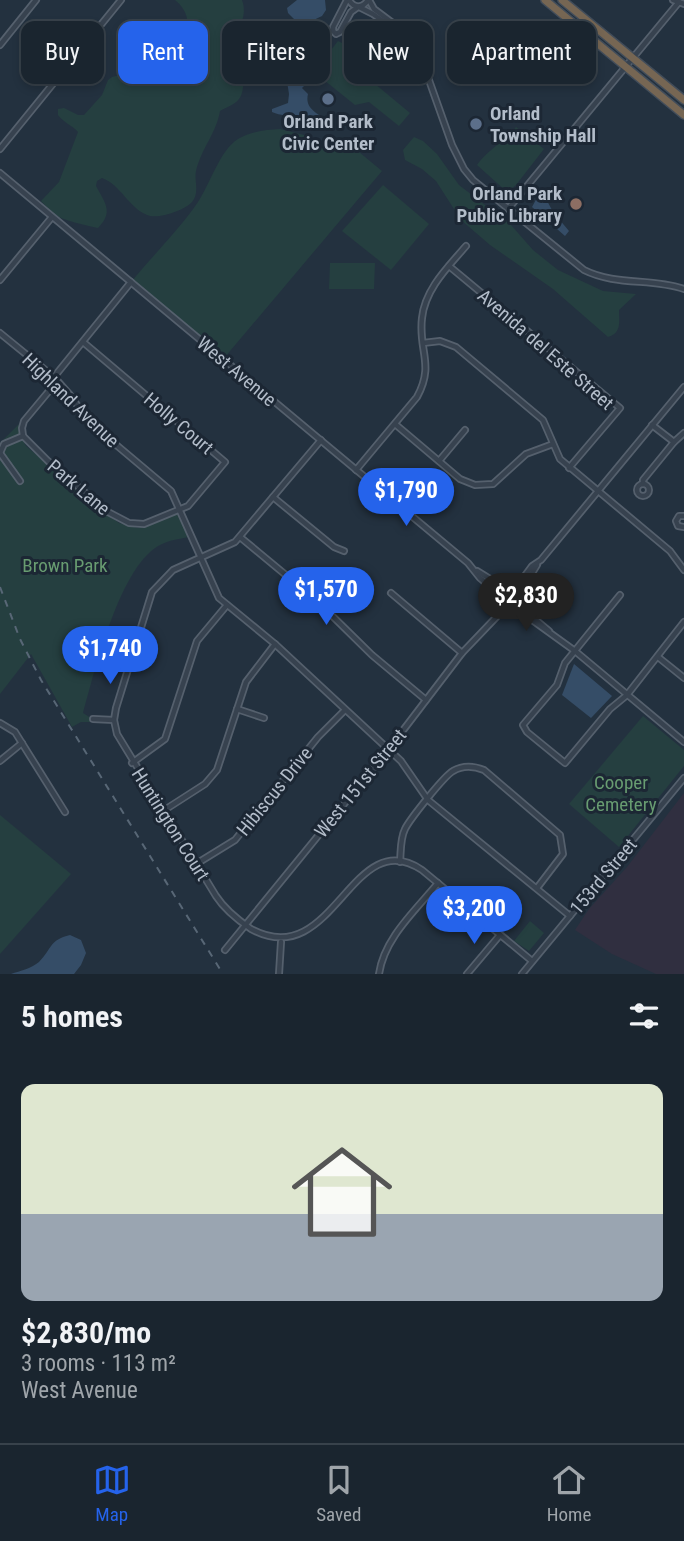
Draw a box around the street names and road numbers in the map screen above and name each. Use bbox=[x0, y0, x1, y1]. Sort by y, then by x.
street label: Avenida del Este Street bbox=[473, 284, 618, 415]
street label: West Avenue bbox=[192, 332, 281, 411]
street label: Highland Avenue bbox=[17, 348, 124, 452]
street label: Holly Court bbox=[139, 388, 218, 459]
street label: Park Lane bbox=[43, 455, 115, 520]
street label: West 151st Street bbox=[310, 724, 411, 842]
street label: Hibiscus Drive bbox=[232, 742, 317, 840]
street label: Huntington Court bbox=[127, 764, 214, 885]
street label: 153rd Street bbox=[565, 834, 642, 919]

